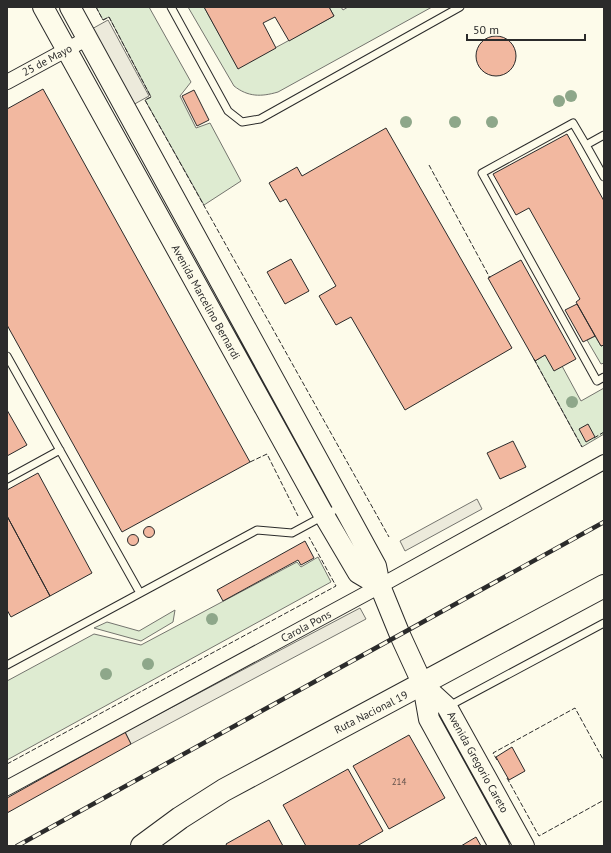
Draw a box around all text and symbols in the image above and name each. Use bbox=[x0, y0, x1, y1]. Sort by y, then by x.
scale bar bbox=[467, 16, 585, 42]
text: 50 m bbox=[473, 22, 499, 37]
street label: 25 de Mayo bbox=[20, 41, 74, 79]
street label: Avenida Marcelino Bernardi bbox=[169, 242, 243, 362]
street label: Carola Pons bbox=[278, 607, 334, 645]
street label: Ruta Nacional 19 bbox=[332, 687, 410, 737]
street label: Avenida Gregorio Careto bbox=[444, 709, 512, 815]
house number: 214 bbox=[392, 776, 406, 787]

